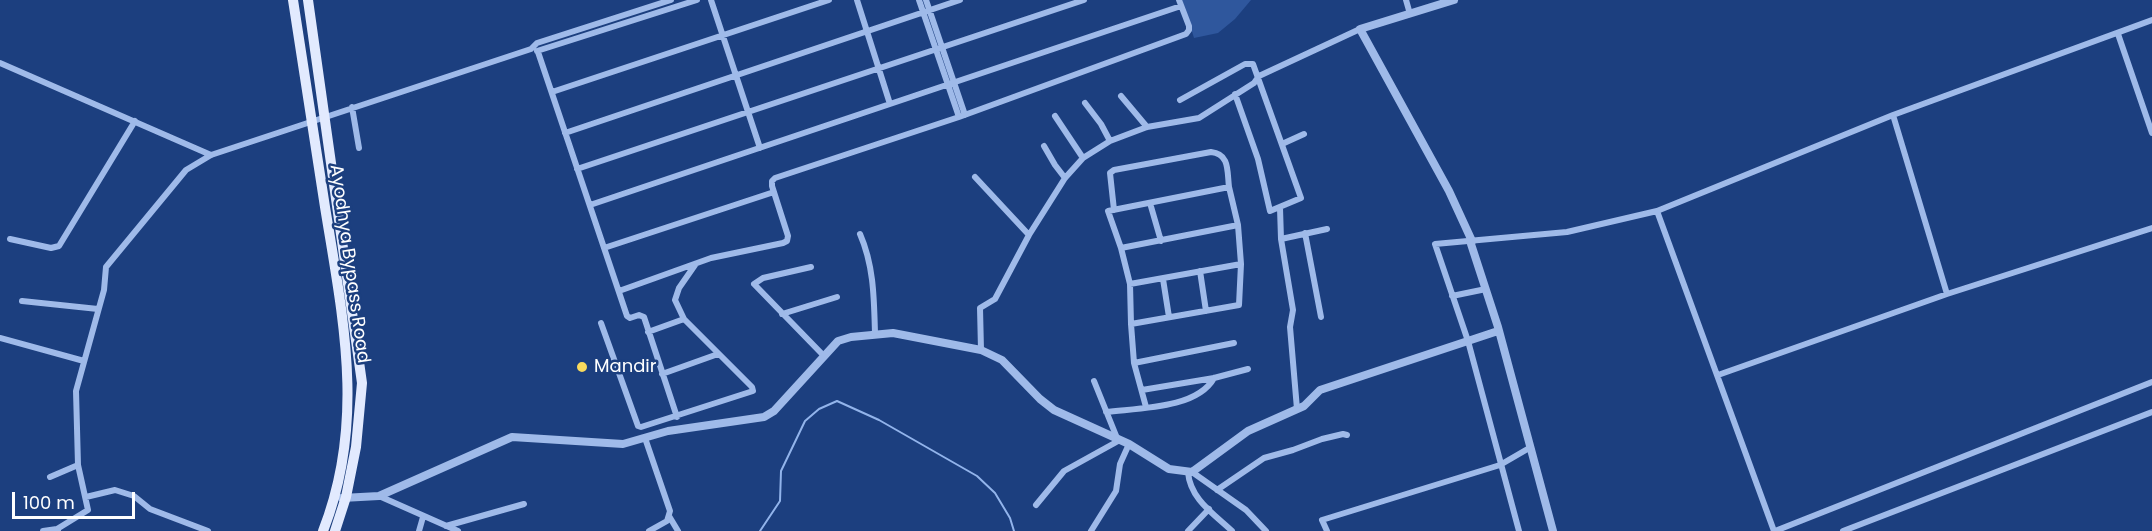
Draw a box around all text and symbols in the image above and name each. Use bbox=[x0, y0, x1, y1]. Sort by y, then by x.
street label: Ayodhya Bypass Road bbox=[324, 163, 374, 365]
place label: Mandir bbox=[594, 356, 656, 378]
marker: Mandir bbox=[575, 360, 589, 374]
scale bar bbox=[15, 480, 138, 518]
text: 100 m bbox=[23, 490, 75, 515]

